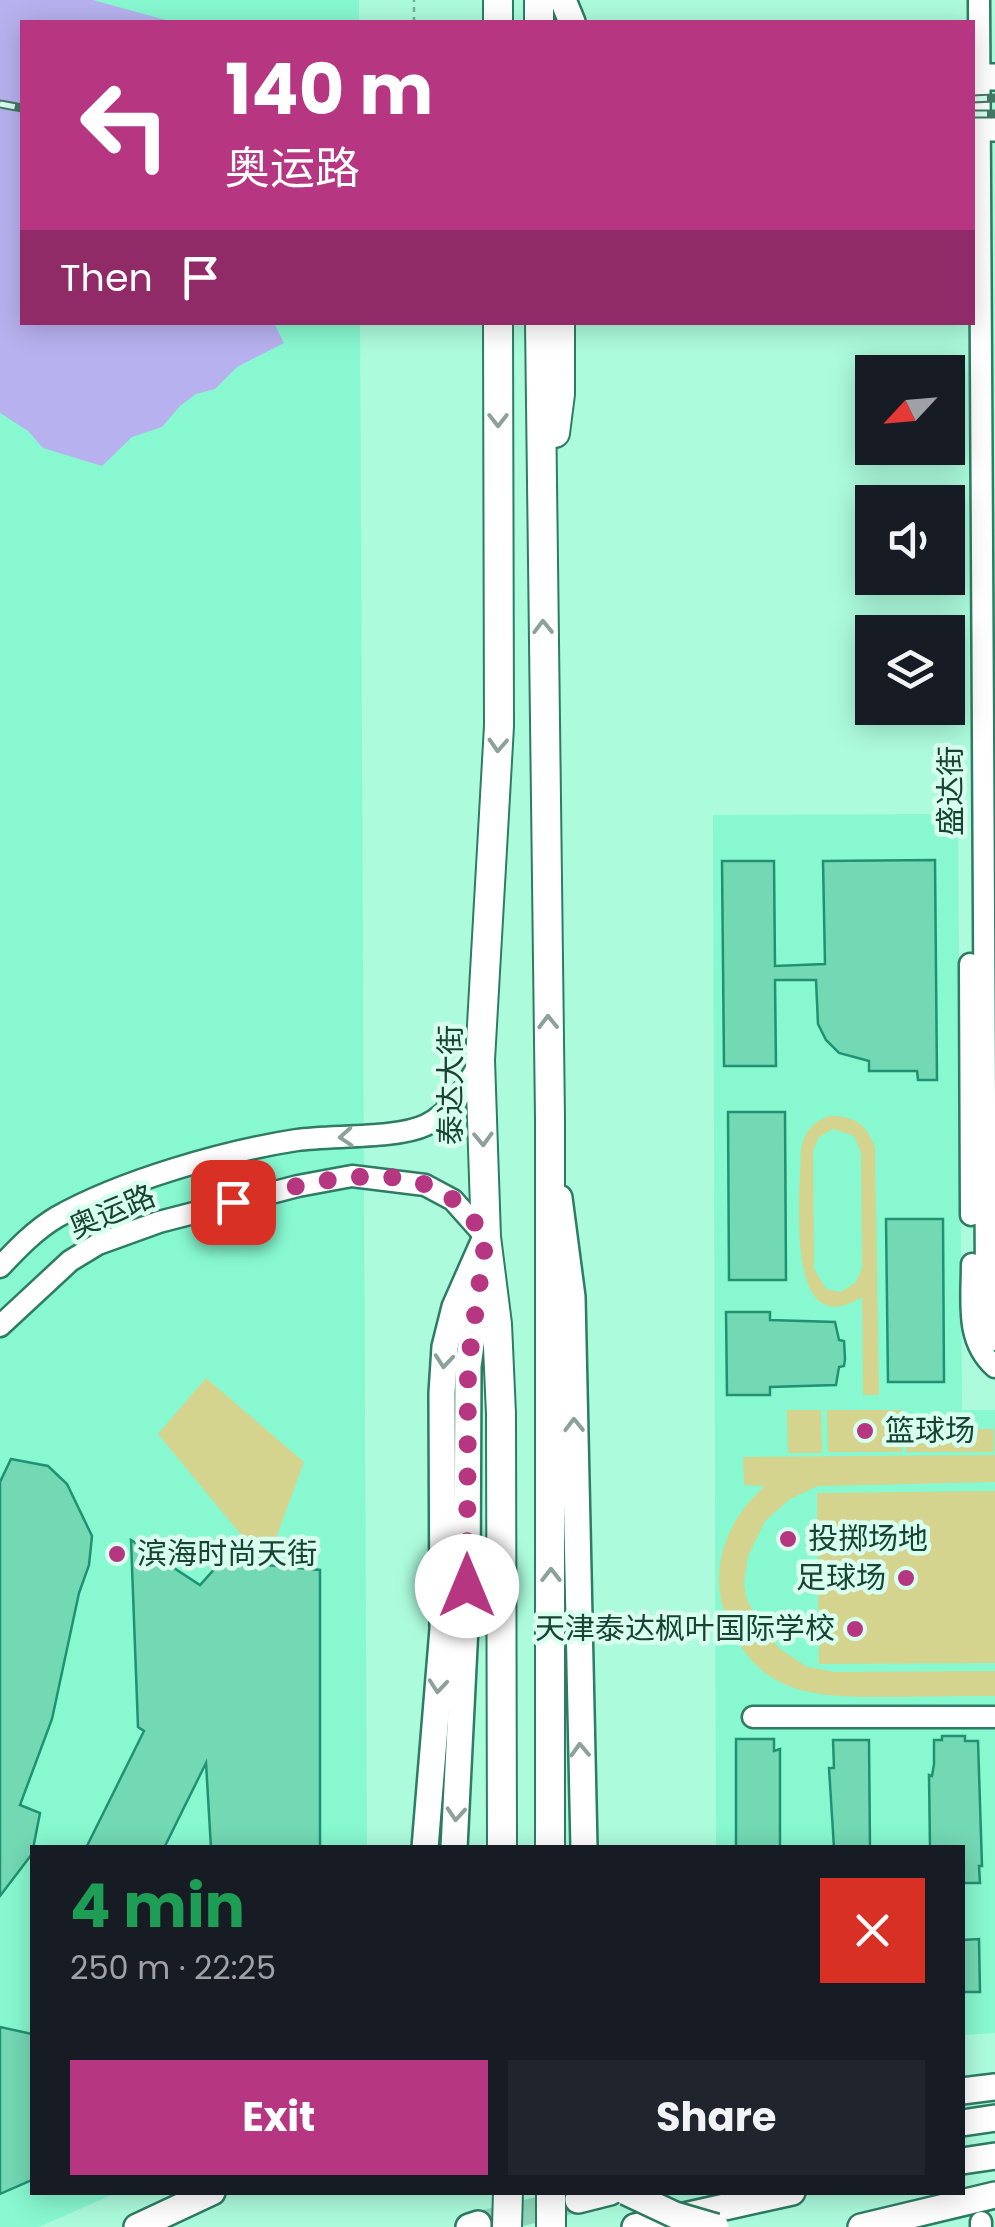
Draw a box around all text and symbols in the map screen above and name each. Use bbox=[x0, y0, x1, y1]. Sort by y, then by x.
text: 140 m bbox=[225, 40, 433, 139]
icon: left bbox=[60, 60, 190, 190]
text: 奥运路 bbox=[225, 137, 360, 200]
icon: arrive bbox=[173, 250, 228, 305]
text: Then bbox=[60, 251, 153, 304]
north arrow bbox=[855, 355, 965, 465]
map controls bbox=[855, 355, 965, 725]
one-way arrow bbox=[487, 412, 509, 428]
button: sound bbox=[855, 485, 965, 595]
button: layers bbox=[855, 615, 965, 725]
one-way arrow bbox=[532, 618, 554, 634]
one-way arrow bbox=[488, 737, 509, 753]
street label: 盛达街 bbox=[929, 746, 972, 836]
one-way arrow bbox=[537, 1013, 559, 1028]
street label: 泰达大街 bbox=[429, 1025, 472, 1145]
one-way arrow bbox=[338, 1125, 354, 1147]
one-way arrow bbox=[472, 1132, 493, 1148]
pin bbox=[191, 1160, 276, 1245]
street label: 奥运路 bbox=[62, 1174, 162, 1249]
icon: arrive bbox=[206, 1175, 261, 1230]
one-way arrow bbox=[434, 1354, 456, 1370]
place label: 篮球场 bbox=[885, 1409, 975, 1452]
one-way arrow bbox=[563, 1417, 585, 1432]
marker: 篮球场 bbox=[854, 1420, 876, 1442]
place label: 投掷场地 bbox=[808, 1517, 928, 1560]
marker: 投掷场地 bbox=[777, 1528, 799, 1550]
place label: 滨海时尚天街 bbox=[137, 1532, 317, 1575]
position arrow bbox=[415, 1534, 519, 1638]
marker: 滨海时尚天街 bbox=[106, 1543, 128, 1565]
place label: 足球场 bbox=[796, 1556, 886, 1599]
one-way arrow bbox=[540, 1567, 562, 1582]
marker: 足球场 bbox=[895, 1567, 917, 1589]
place label: 天津泰达枫叶国际学校 bbox=[535, 1607, 835, 1650]
marker: 天津泰达枫叶国际学校 bbox=[844, 1618, 866, 1640]
one-way arrow bbox=[428, 1678, 449, 1694]
one-way arrow bbox=[570, 1742, 591, 1758]
one-way arrow bbox=[446, 1806, 467, 1822]
text: 4 min bbox=[70, 1864, 245, 1948]
button: close bbox=[820, 1878, 925, 1983]
text: 250 m · 22:25 bbox=[70, 1945, 276, 1990]
button: Exit bbox=[70, 2060, 488, 2175]
button: Share bbox=[508, 2060, 925, 2175]

